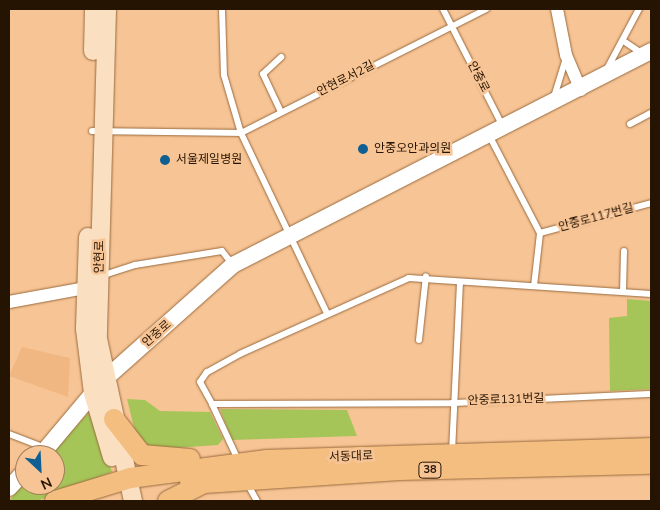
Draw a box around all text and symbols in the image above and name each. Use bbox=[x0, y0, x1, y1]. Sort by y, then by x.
street label: 안현로서2길 bbox=[315, 58, 377, 100]
street label: 안중로 bbox=[464, 59, 492, 95]
marker: 안중오안과의원 bbox=[356, 142, 370, 156]
place label: 안중오안과의원 bbox=[374, 142, 451, 156]
marker: 서울제일병원 bbox=[158, 153, 172, 167]
place label: 서울제일병원 bbox=[176, 153, 242, 167]
street label: 안중로117번길 bbox=[557, 201, 635, 235]
street label: 안현로 bbox=[93, 240, 107, 274]
street label: 안중로 bbox=[140, 318, 174, 350]
street label: 안중로131번길 bbox=[467, 391, 545, 409]
north arrow bbox=[15, 445, 65, 495]
street label: 서동대로 bbox=[329, 449, 373, 465]
road number: 38 bbox=[418, 462, 442, 478]
text: N bbox=[37, 472, 55, 494]

